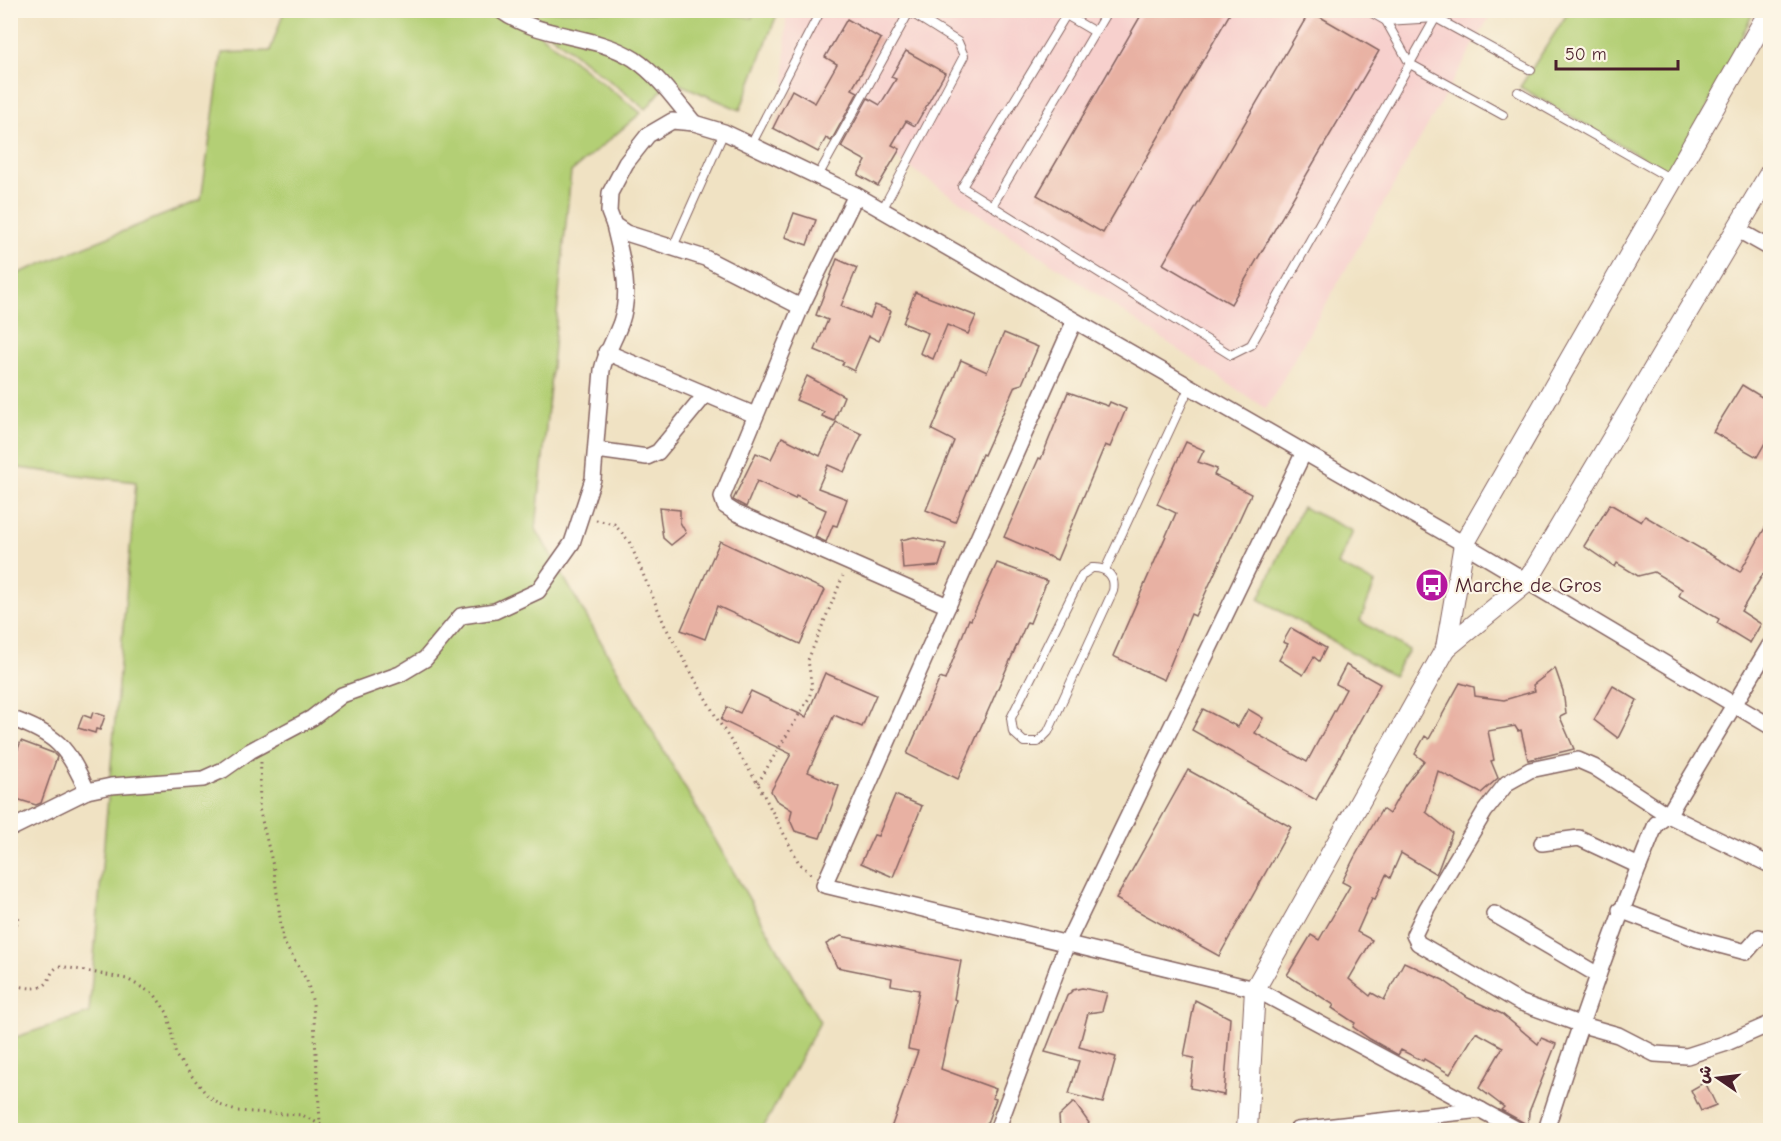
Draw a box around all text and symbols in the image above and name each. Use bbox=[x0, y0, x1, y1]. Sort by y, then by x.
scale bar bbox=[1556, 33, 1678, 71]
text: 50 m bbox=[1565, 44, 1607, 65]
bus stop icon: Marche de Gros bbox=[1414, 567, 1450, 603]
place label: Marche de Gros bbox=[1455, 573, 1601, 597]
north arrow bbox=[1688, 1048, 1748, 1108]
text: ش bbox=[1694, 1064, 1715, 1085]

